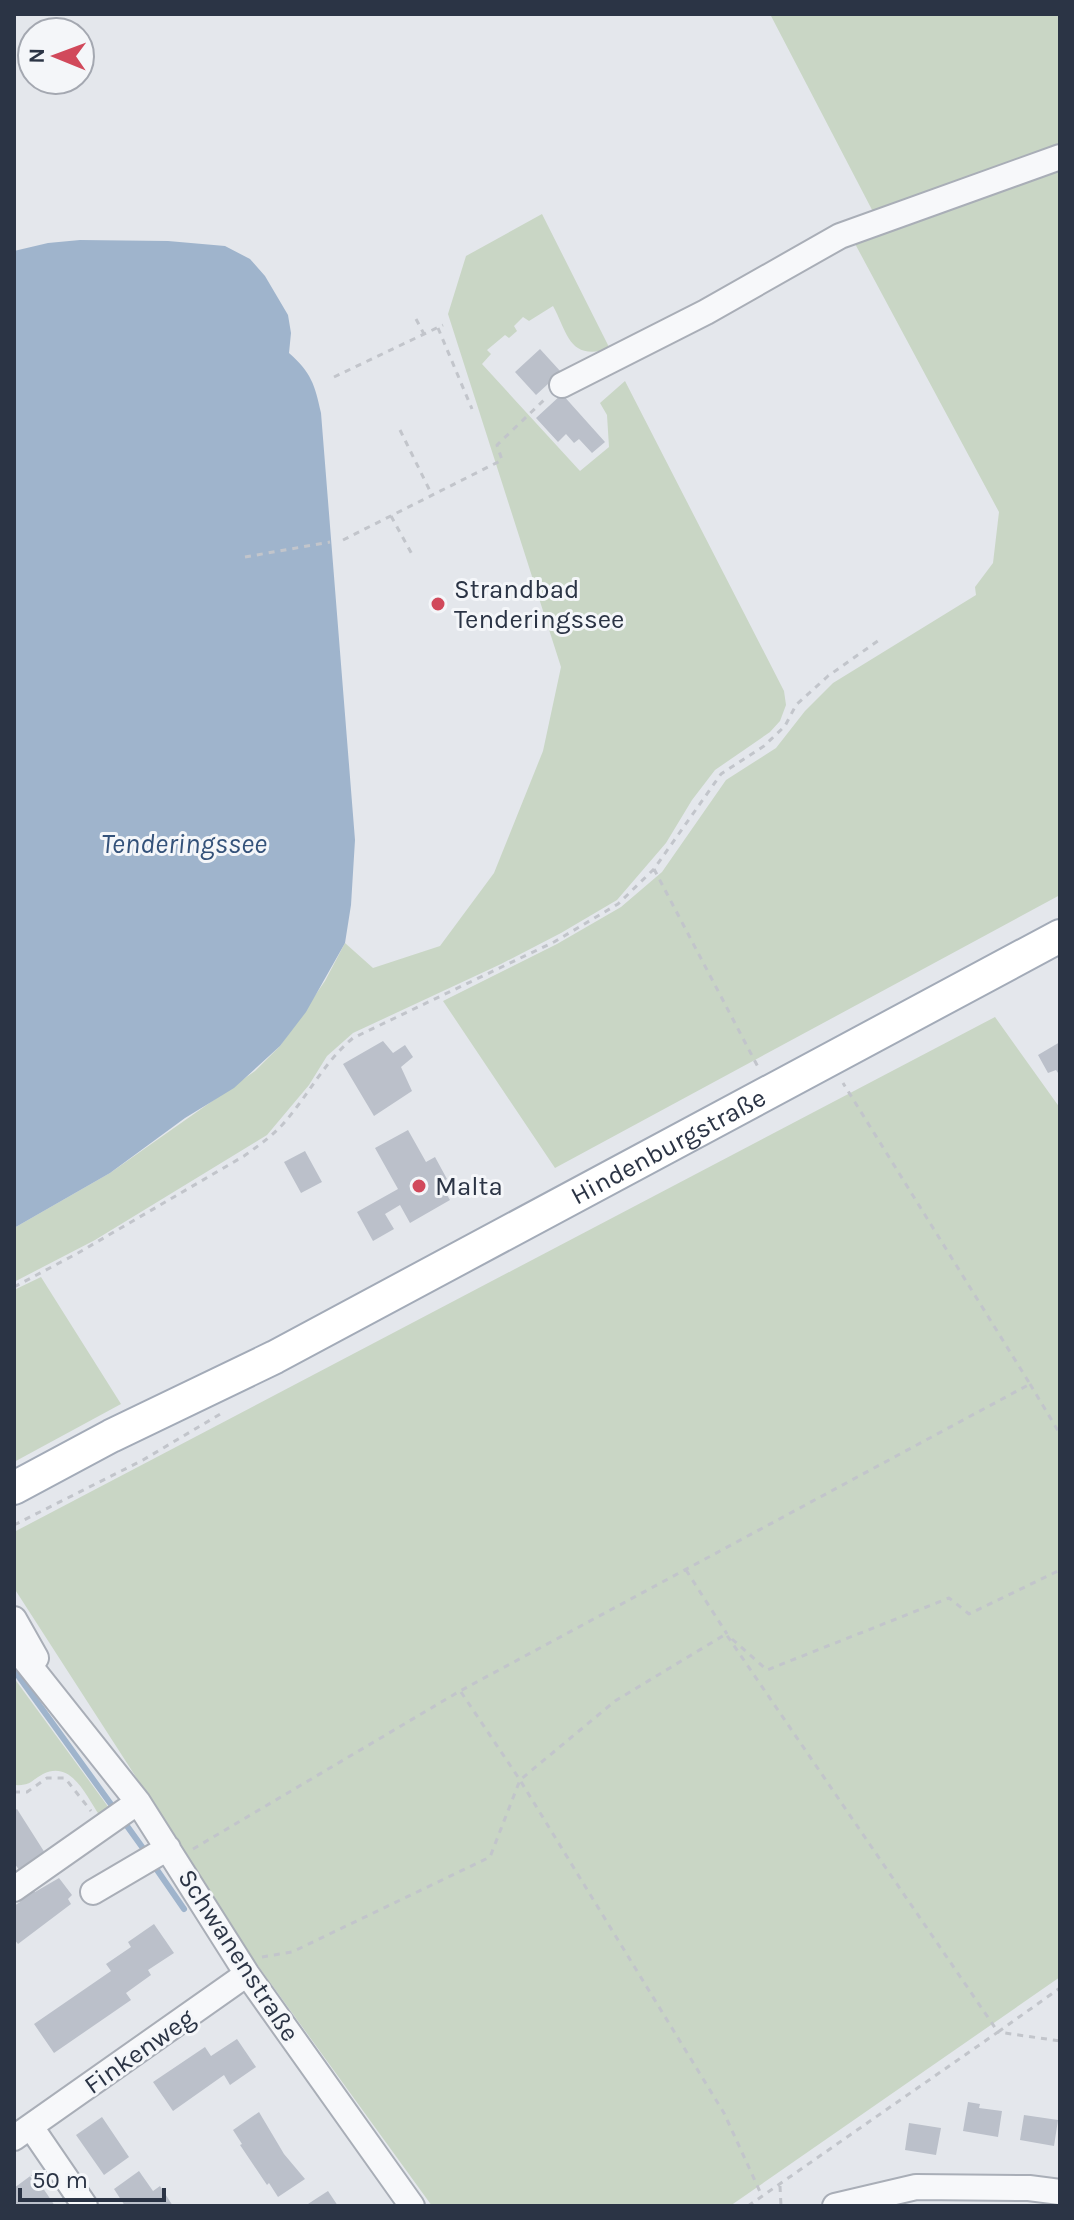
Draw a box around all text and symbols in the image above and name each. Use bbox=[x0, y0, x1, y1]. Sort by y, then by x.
north arrow bbox=[16, 16, 96, 96]
text: N bbox=[24, 48, 50, 64]
place label: Strandbad Tenderingssee bbox=[454, 574, 624, 635]
marker: Strandbad Tenderingssee bbox=[429, 595, 447, 613]
water label: Tenderingssee bbox=[101, 827, 267, 860]
street label: Hindenburgstraße bbox=[565, 1082, 771, 1212]
place label: Malta bbox=[435, 1171, 503, 1202]
marker: Malta bbox=[410, 1177, 428, 1195]
street label: Schwanenstraße bbox=[171, 1863, 306, 2047]
street label: Finkenweg bbox=[78, 2002, 201, 2101]
scale bar bbox=[20, 2152, 164, 2202]
text: 50 m bbox=[32, 2166, 88, 2194]

